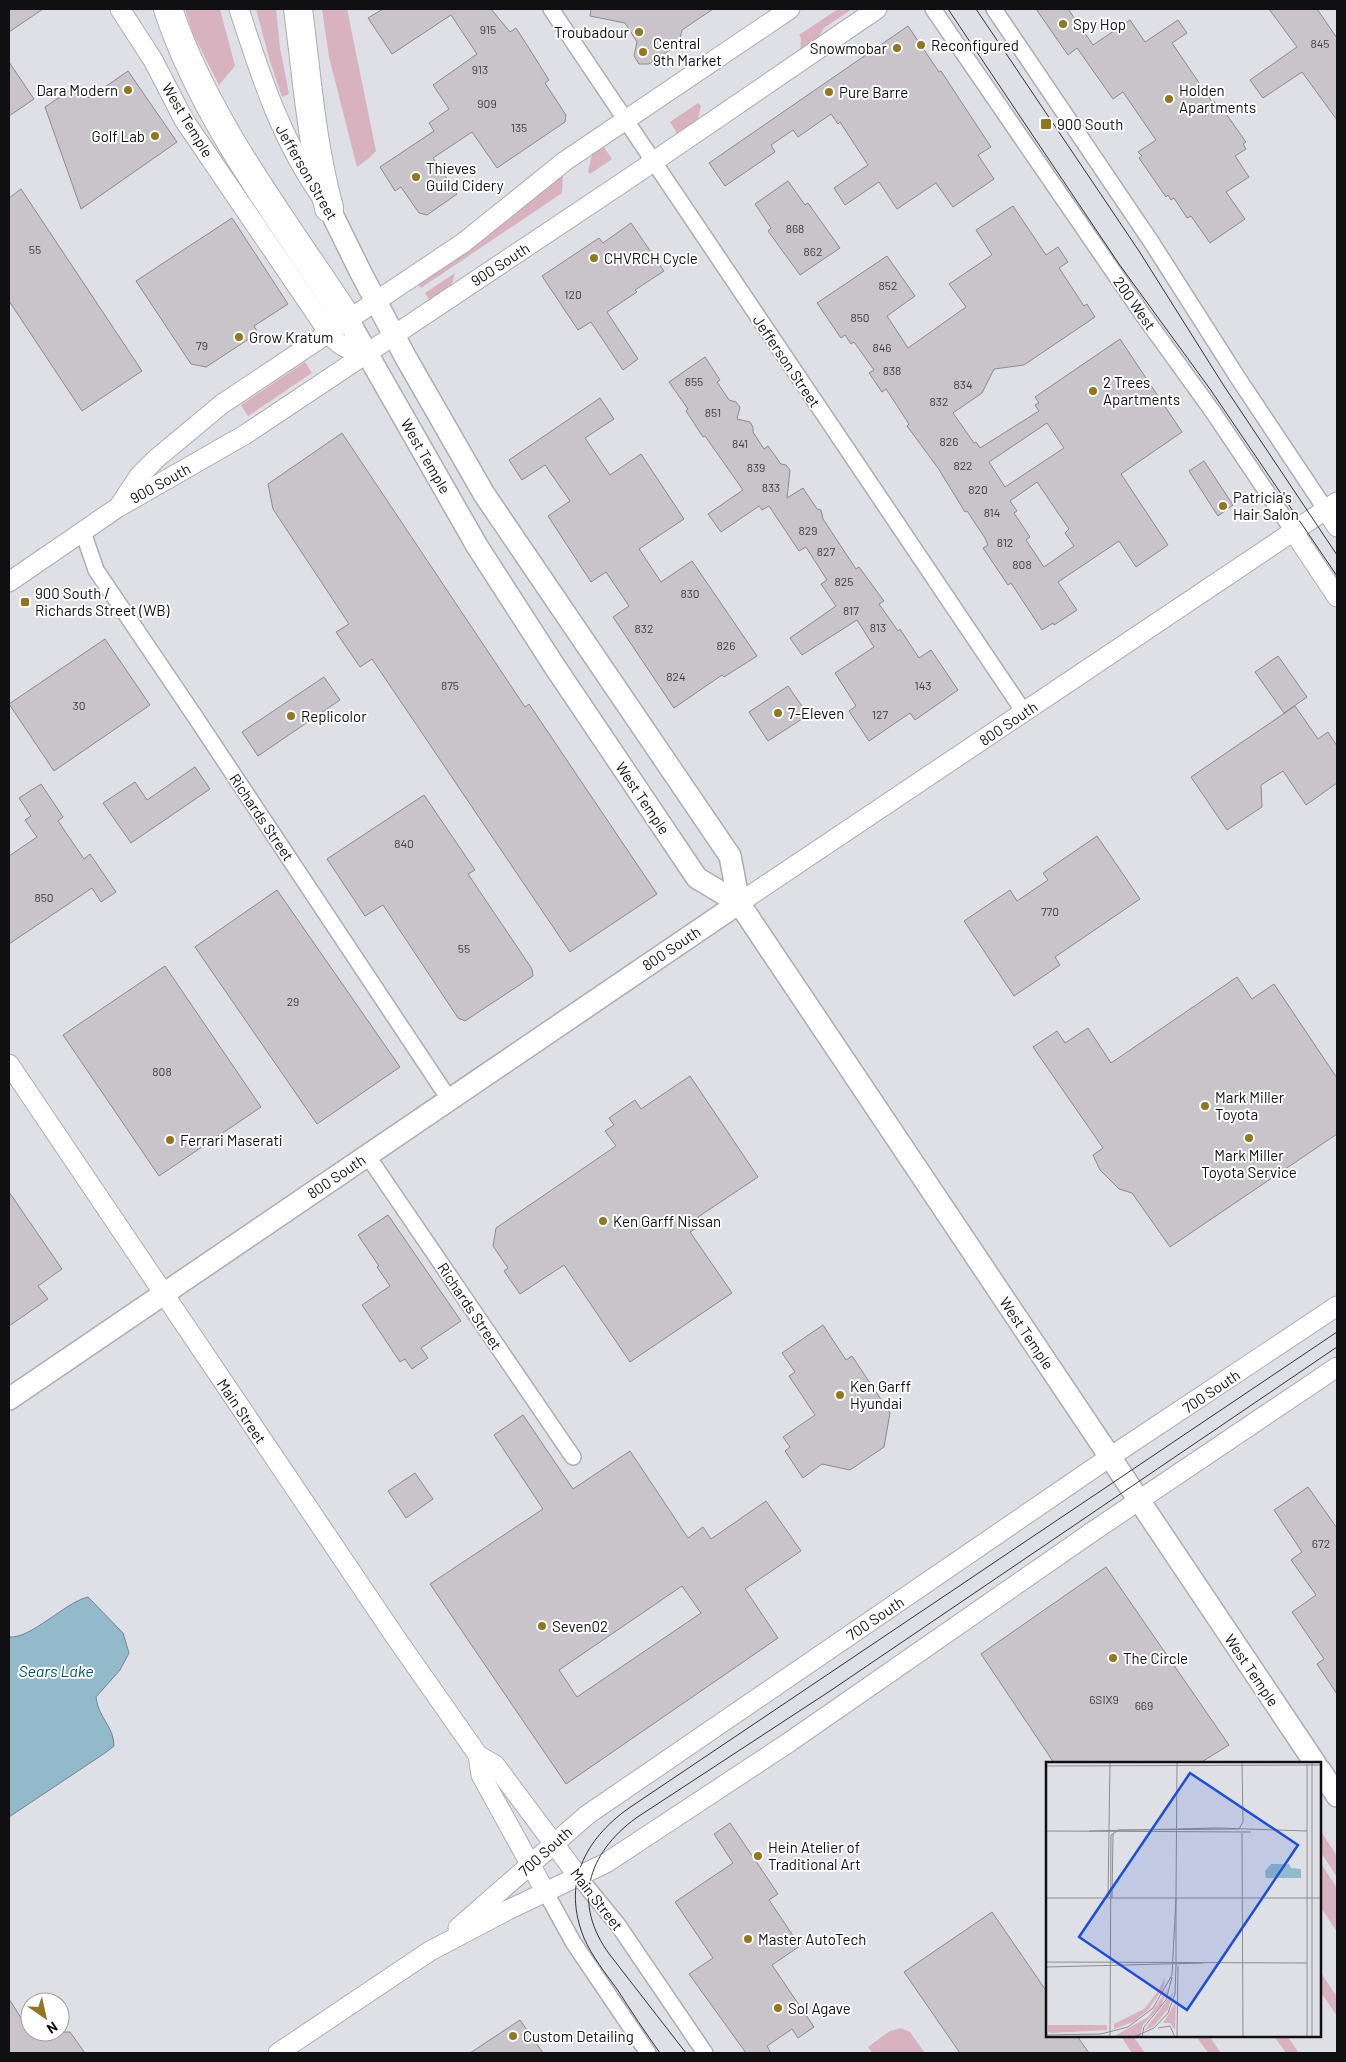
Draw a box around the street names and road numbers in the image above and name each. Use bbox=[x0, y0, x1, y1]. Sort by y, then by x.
street label: West Temple bbox=[159, 80, 217, 160]
street label: Jefferson Street bbox=[272, 121, 342, 223]
street label: 900 South bbox=[467, 238, 533, 290]
street label: 200 West bbox=[1110, 273, 1160, 333]
street label: Jefferson Street bbox=[750, 311, 824, 411]
street label: West Temple bbox=[397, 415, 455, 497]
street label: 900 South bbox=[127, 459, 193, 507]
street label: 800 South bbox=[975, 697, 1041, 749]
street label: West Temple bbox=[612, 758, 674, 838]
street label: Richards Street bbox=[226, 770, 298, 864]
street label: 800 South bbox=[638, 922, 704, 974]
street label: 800 South bbox=[303, 1150, 369, 1202]
street label: Richards Street bbox=[434, 1259, 506, 1353]
street label: West Temple bbox=[996, 1293, 1058, 1373]
street label: 700 South bbox=[1179, 1365, 1243, 1417]
street label: Main Street bbox=[214, 1375, 270, 1447]
street label: 700 South bbox=[843, 1592, 907, 1644]
street label: West Temple bbox=[1221, 1630, 1283, 1710]
street label: 700 South bbox=[515, 1822, 575, 1880]
street label: Main Street bbox=[567, 1864, 627, 1934]

